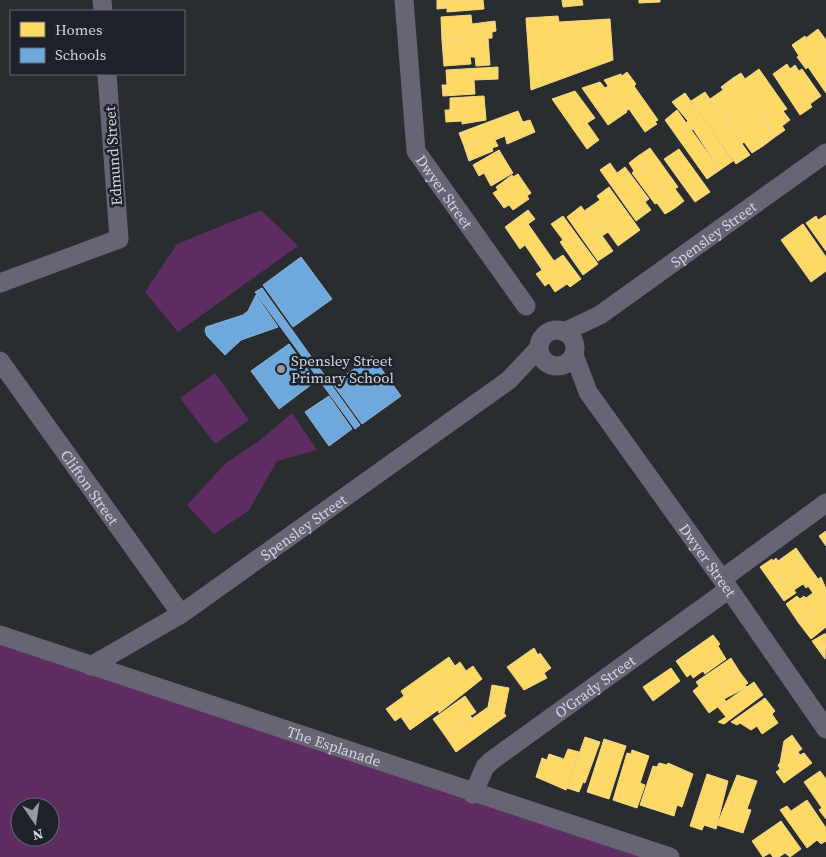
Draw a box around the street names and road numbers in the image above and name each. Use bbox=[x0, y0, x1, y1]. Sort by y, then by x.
street label: Edmund Street bbox=[99, 105, 127, 206]
street label: Dwyer Street bbox=[411, 150, 478, 233]
street label: Spensley Street bbox=[666, 196, 761, 272]
street label: Clifton Street bbox=[56, 445, 124, 529]
street label: Spensley Street bbox=[256, 489, 351, 565]
street label: Dwyer Street bbox=[675, 519, 742, 601]
street label: O'Grady Street bbox=[550, 650, 639, 722]
street label: The Esplanade bbox=[284, 720, 384, 771]

